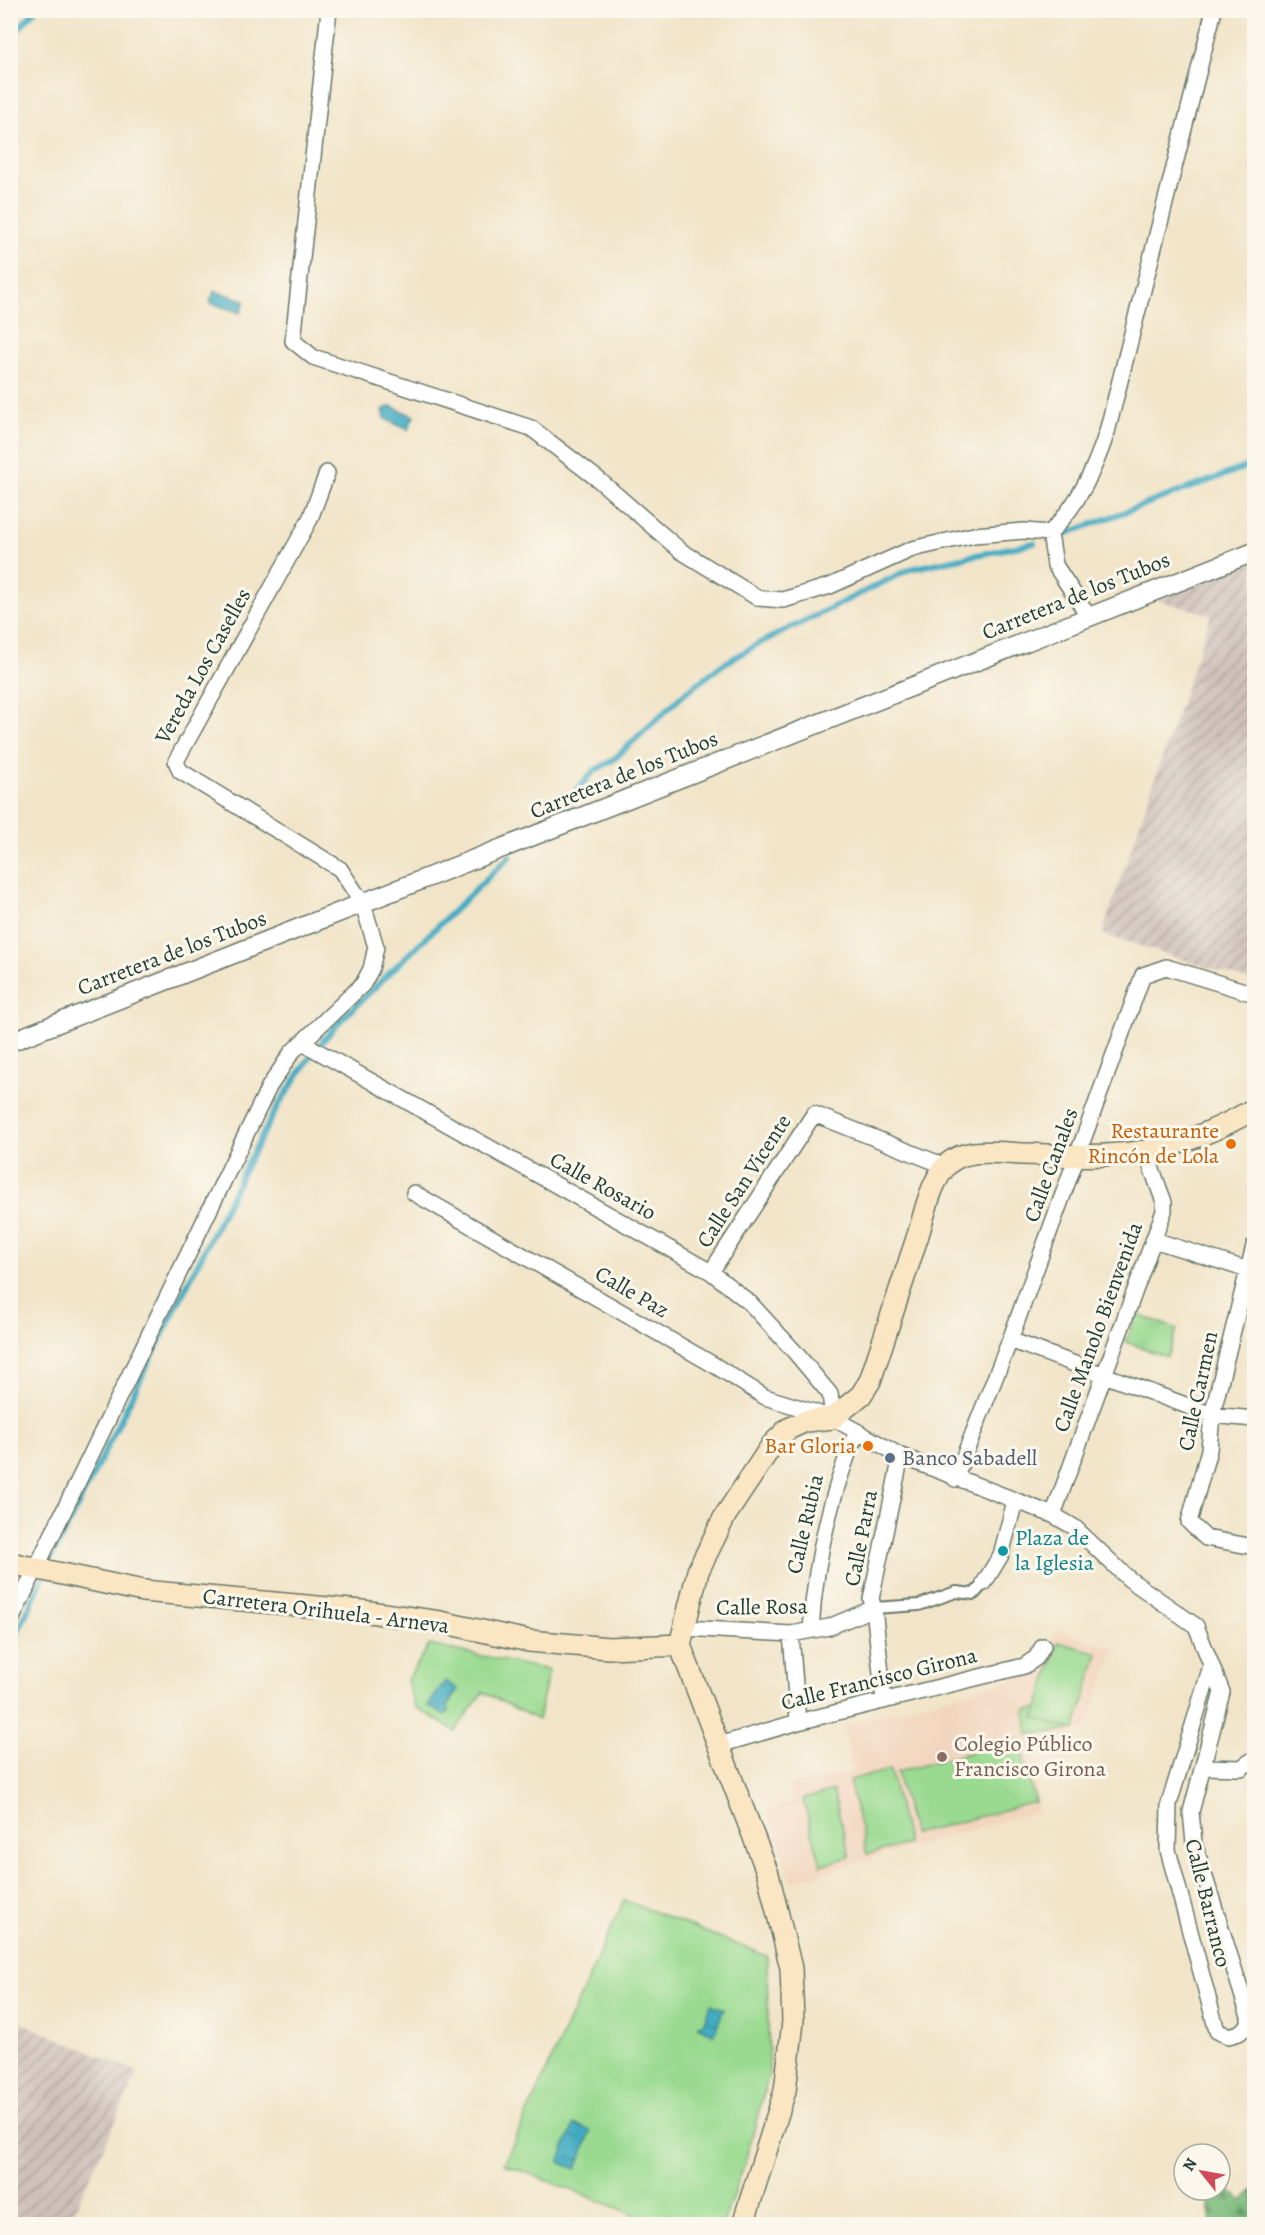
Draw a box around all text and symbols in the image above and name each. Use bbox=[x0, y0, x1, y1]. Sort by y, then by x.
street label: Carretera de los Tubos bbox=[978, 545, 1174, 647]
street label: Vereda Los Caselles bbox=[147, 583, 258, 750]
street label: Carretera de los Tubos bbox=[526, 724, 722, 826]
street label: Carretera de los Tubos bbox=[73, 903, 271, 1003]
street label: Calle Canales bbox=[1016, 1104, 1086, 1226]
street label: Calle San Vicente bbox=[690, 1108, 798, 1254]
place label: Restaurante Rincón de Lola bbox=[1087, 1116, 1220, 1171]
marker: Restaurante Rincón de Lola bbox=[1224, 1137, 1238, 1151]
street label: Calle Rosario bbox=[544, 1144, 662, 1228]
street label: Calle Manolo Bienvenida bbox=[1046, 1217, 1150, 1436]
street label: Calle Paz bbox=[589, 1259, 675, 1325]
street label: Calle Carmen bbox=[1171, 1328, 1225, 1454]
place label: Bar Gloria bbox=[764, 1431, 857, 1461]
marker: Bar Gloria bbox=[861, 1439, 875, 1453]
place label: Banco Sabadell bbox=[902, 1443, 1037, 1473]
marker: Banco Sabadell bbox=[883, 1451, 897, 1465]
street label: Calle Rubia bbox=[779, 1471, 831, 1577]
street label: Calle Parra bbox=[837, 1486, 885, 1589]
place label: Plaza de la Iglesia bbox=[1015, 1523, 1095, 1578]
marker: Plaza de la Iglesia bbox=[996, 1544, 1010, 1558]
street label: Carretera Orihuela - Arneva bbox=[201, 1581, 452, 1641]
street label: Calle Rosa bbox=[716, 1591, 809, 1623]
street label: Calle Francisco Girona bbox=[778, 1640, 981, 1718]
place label: Colegio Público Francisco Girona bbox=[954, 1729, 1107, 1784]
marker: Colegio Público Francisco Girona bbox=[935, 1750, 949, 1764]
street label: Calle Barranco bbox=[1178, 1836, 1238, 1970]
north arrow bbox=[1172, 2142, 1232, 2202]
text: N bbox=[1178, 2154, 1203, 2175]

